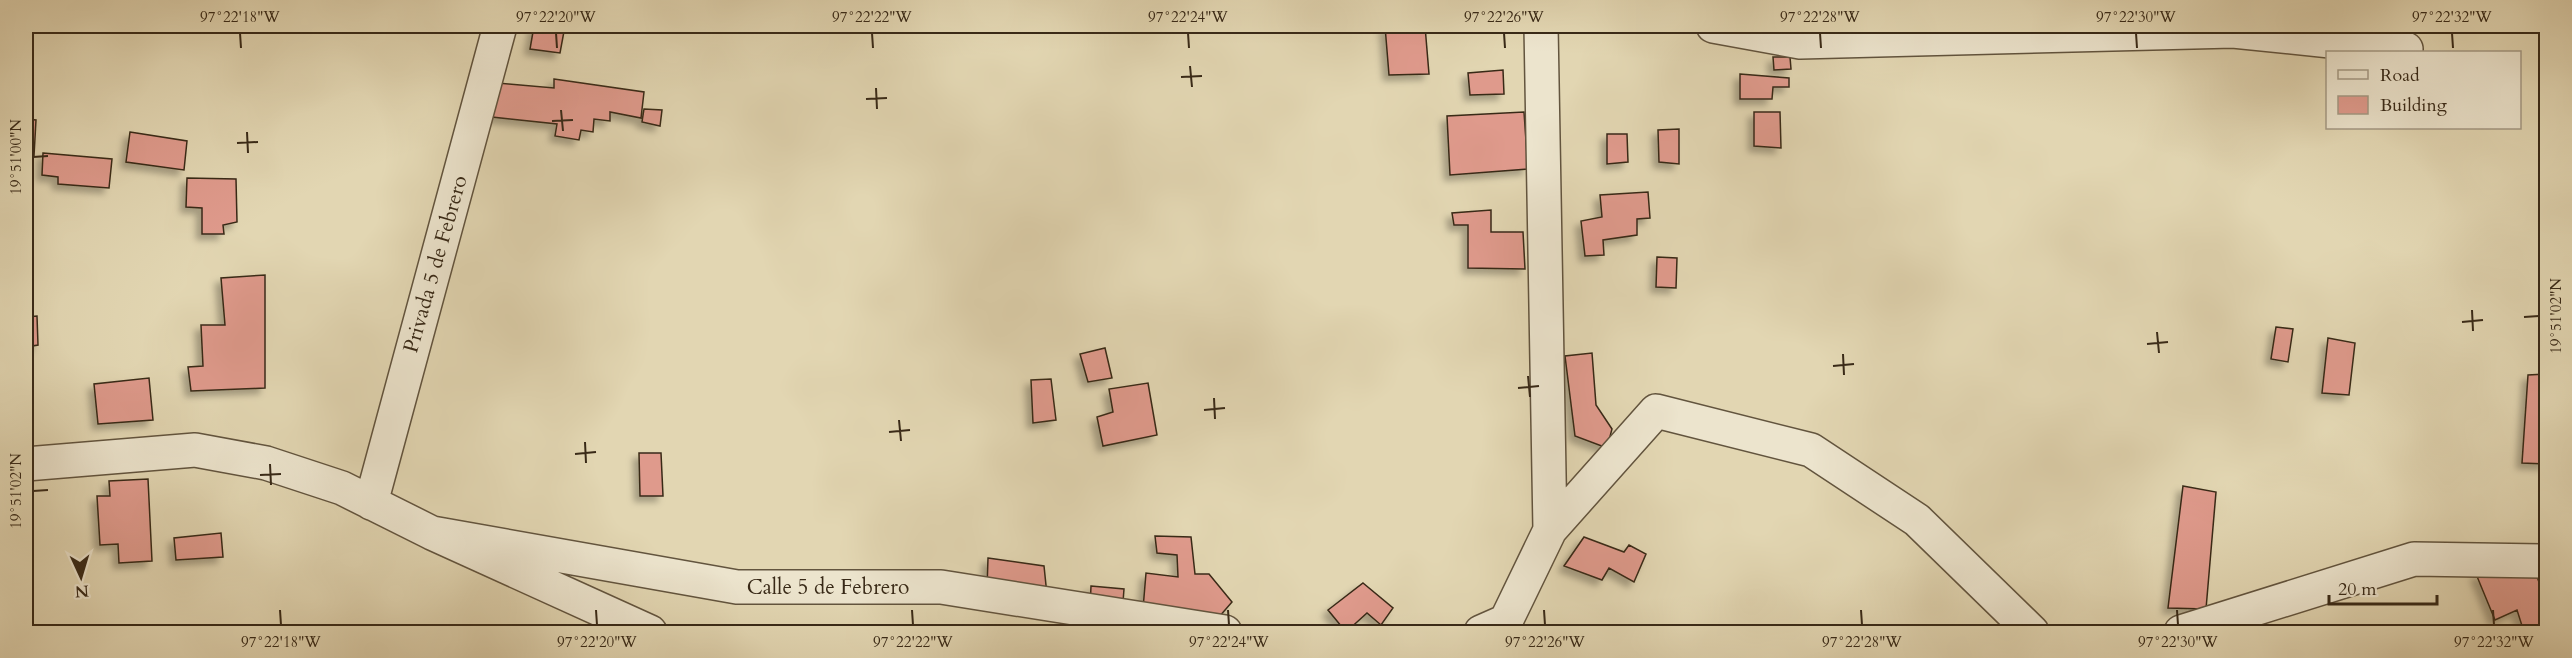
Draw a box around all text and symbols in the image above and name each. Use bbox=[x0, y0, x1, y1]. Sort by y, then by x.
text: 97°22'18"W bbox=[200, 7, 280, 27]
text: 97°22'20"W bbox=[516, 7, 596, 27]
text: 97°22'22"W bbox=[832, 7, 912, 27]
text: 97°22'24"W bbox=[1148, 7, 1228, 27]
text: 97°22'26"W bbox=[1464, 7, 1544, 27]
text: 97°22'28"W bbox=[1780, 7, 1860, 27]
text: 97°22'30"W bbox=[2096, 7, 2176, 27]
text: 97°22'32"W bbox=[2412, 7, 2492, 27]
legend bbox=[2326, 51, 2521, 129]
text: Road bbox=[2380, 63, 2420, 88]
text: Building bbox=[2380, 93, 2448, 118]
text: 19°51'00"N bbox=[6, 119, 26, 195]
street label: Privada 5 de Febrero bbox=[396, 172, 475, 356]
text: 19°51'02"N bbox=[2546, 278, 2566, 354]
text: 19°51'02"N bbox=[6, 453, 26, 529]
north arrow bbox=[51, 547, 111, 607]
scale bar bbox=[2329, 568, 2437, 606]
street label: Calle 5 de Febrero bbox=[747, 573, 909, 602]
text: 20 m bbox=[2338, 577, 2377, 602]
text: N bbox=[74, 580, 90, 602]
text: 97°22'18"W bbox=[241, 632, 321, 652]
text: 97°22'20"W bbox=[557, 632, 637, 652]
text: 97°22'22"W bbox=[873, 632, 953, 652]
text: 97°22'24"W bbox=[1189, 632, 1269, 652]
text: 97°22'26"W bbox=[1505, 632, 1585, 652]
text: 97°22'28"W bbox=[1822, 632, 1902, 652]
text: 97°22'30"W bbox=[2138, 632, 2218, 652]
text: 97°22'32"W bbox=[2454, 632, 2534, 652]

